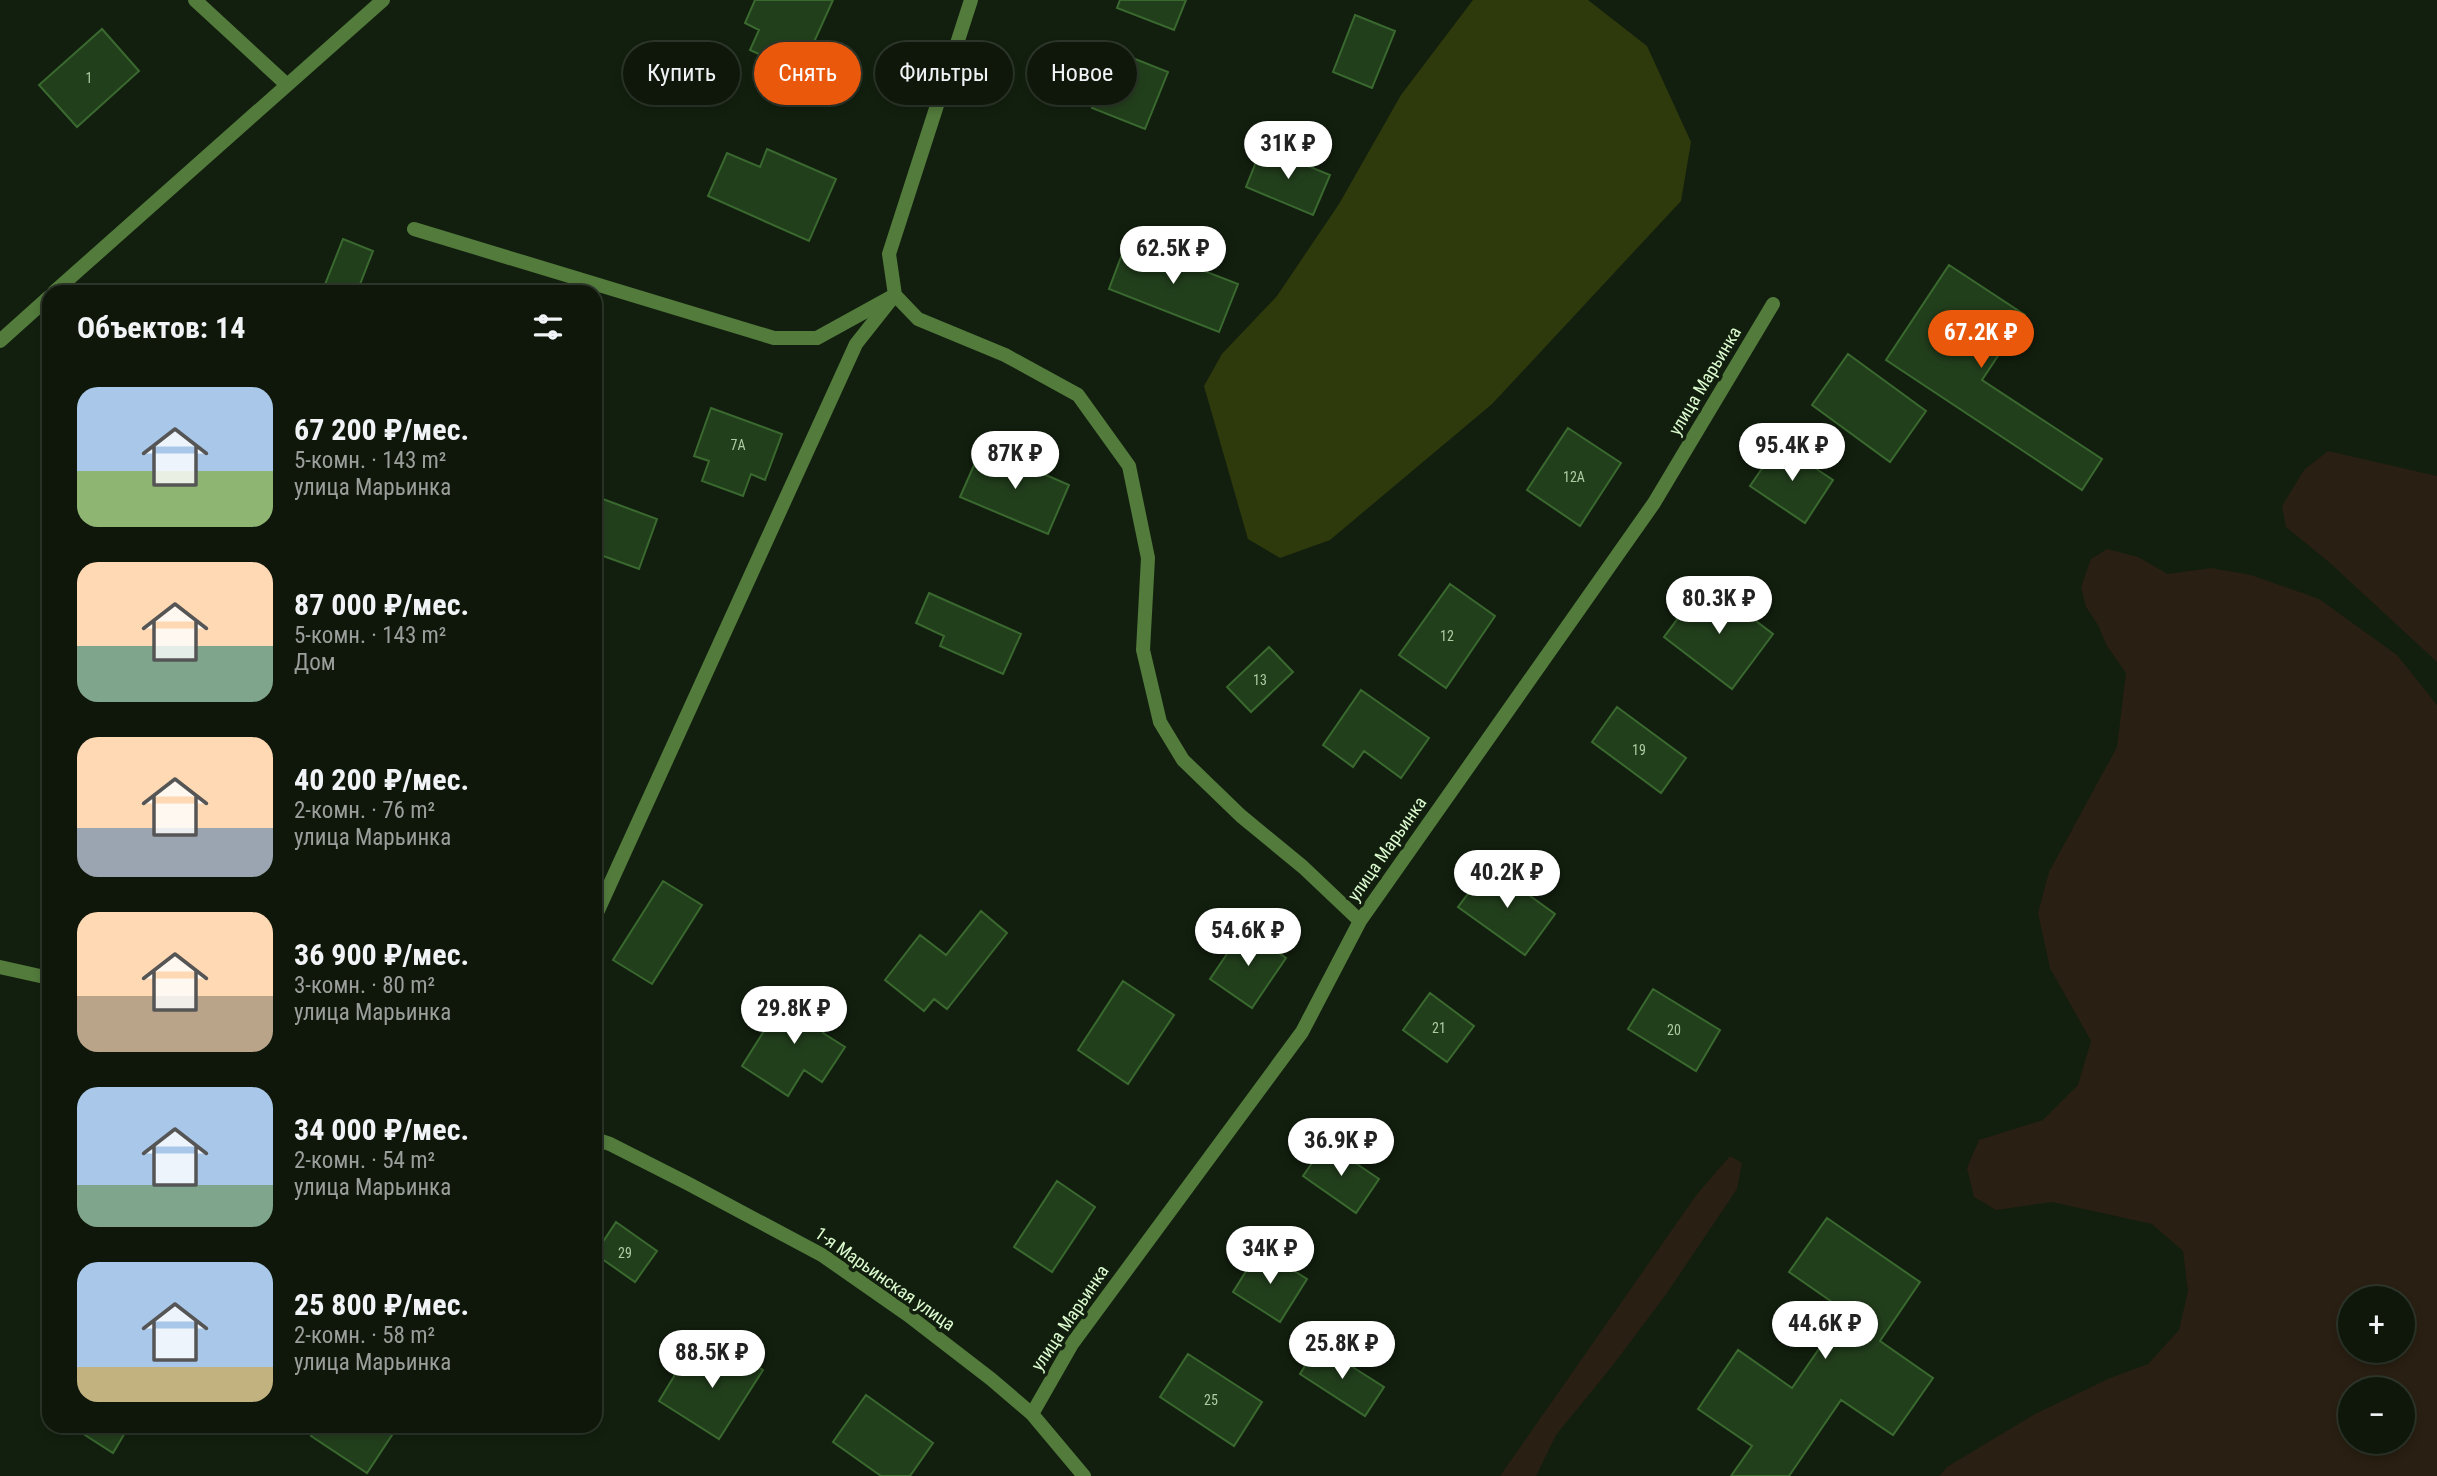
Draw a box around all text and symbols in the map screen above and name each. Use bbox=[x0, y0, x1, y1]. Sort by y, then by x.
chip: Купить bbox=[623, 42, 740, 105]
chip: Снять bbox=[754, 42, 861, 105]
chip: Фильтры bbox=[875, 42, 1013, 105]
chip: Новое bbox=[1027, 42, 1137, 105]
house number: 1 bbox=[86, 70, 92, 86]
pin: 31K ₽ bbox=[1239, 122, 1337, 181]
text: 31K ₽ bbox=[1260, 130, 1316, 157]
pin: 62.5K ₽ bbox=[1108, 226, 1238, 286]
text: 62.5K ₽ bbox=[1136, 235, 1210, 262]
icon: filters bbox=[529, 308, 567, 346]
text: Объектов: 14 bbox=[77, 310, 245, 345]
pin: 67.2K ₽ bbox=[1916, 310, 2046, 370]
text: 67.2K ₽ bbox=[1944, 319, 2018, 346]
street label: улица Марьинка bbox=[1664, 323, 1745, 439]
text: 67 200 ₽/мес. bbox=[294, 412, 469, 447]
icon: home bbox=[133, 415, 217, 499]
pin: 95.4K ₽ bbox=[1727, 424, 1857, 483]
pin: 87K ₽ bbox=[966, 432, 1064, 491]
text: 95.4K ₽ bbox=[1755, 432, 1829, 459]
house number: 7А bbox=[731, 437, 745, 453]
text: 87K ₽ bbox=[987, 440, 1043, 467]
text: 5-комн. · 143 m² bbox=[294, 447, 446, 474]
house number: 12А bbox=[1563, 469, 1585, 485]
text: улица Марьинка bbox=[294, 474, 451, 501]
pin: 80.3K ₽ bbox=[1654, 576, 1784, 636]
text: 80.3K ₽ bbox=[1682, 585, 1756, 612]
text: 87 000 ₽/мес. bbox=[294, 587, 469, 622]
icon: home bbox=[133, 590, 217, 674]
text: 5-комн. · 143 m² bbox=[294, 622, 446, 649]
house number: 12 bbox=[1440, 628, 1454, 644]
text: Дом bbox=[294, 649, 336, 676]
house number: 13 bbox=[1253, 672, 1267, 688]
house number: 19 bbox=[1632, 742, 1646, 758]
text: 40 200 ₽/мес. bbox=[294, 762, 469, 797]
icon: home bbox=[133, 765, 217, 849]
street label: улица Марьинка bbox=[1343, 792, 1430, 905]
text: 2-комн. · 76 m² bbox=[294, 797, 435, 824]
text: улица Марьинка bbox=[294, 824, 451, 851]
pin: 40.2K ₽ bbox=[1442, 850, 1572, 910]
text: 40.2K ₽ bbox=[1470, 859, 1544, 886]
pin: 54.6K ₽ bbox=[1183, 908, 1313, 968]
text: 54.6K ₽ bbox=[1211, 917, 1285, 944]
text: 36 900 ₽/мес. bbox=[294, 937, 469, 972]
icon: home bbox=[133, 940, 217, 1024]
text: 3-комн. · 80 m² bbox=[294, 972, 435, 999]
pin: 29.8K ₽ bbox=[729, 986, 859, 1046]
text: 29.8K ₽ bbox=[757, 995, 831, 1022]
text: улица Марьинка bbox=[294, 999, 451, 1026]
house number: 21 bbox=[1432, 1020, 1446, 1036]
house number: 20 bbox=[1667, 1022, 1681, 1038]
text: 34 000 ₽/мес. bbox=[294, 1112, 469, 1147]
icon: home bbox=[133, 1115, 217, 1199]
pin: 36.9K ₽ bbox=[1276, 1118, 1406, 1178]
text: 36.9K ₽ bbox=[1304, 1127, 1378, 1154]
text: 2-комн. · 54 m² bbox=[294, 1147, 435, 1174]
text: улица Марьинка bbox=[294, 1174, 451, 1201]
street label: 1-я Марьинская улица bbox=[811, 1222, 959, 1335]
pin: 34K ₽ bbox=[1221, 1226, 1319, 1286]
text: 34K ₽ bbox=[1242, 1235, 1298, 1262]
house number: 29 bbox=[618, 1245, 632, 1261]
street label: улица Марьинка bbox=[1026, 1261, 1113, 1375]
map controls bbox=[2338, 1286, 2415, 1454]
button: + bbox=[2338, 1286, 2415, 1363]
text: 25 800 ₽/мес. bbox=[294, 1287, 469, 1322]
icon: home bbox=[133, 1290, 217, 1374]
pin: 44.6K ₽ bbox=[1760, 1302, 1890, 1361]
text: 44.6K ₽ bbox=[1788, 1310, 1862, 1337]
text: 2-комн. · 58 m² bbox=[294, 1322, 435, 1349]
pin: 25.8K ₽ bbox=[1277, 1322, 1407, 1381]
pin: 88.5K ₽ bbox=[647, 1330, 777, 1390]
text: 25.8K ₽ bbox=[1305, 1330, 1379, 1357]
text: 88.5K ₽ bbox=[675, 1339, 749, 1366]
text: улица Марьинка bbox=[294, 1349, 451, 1376]
button: − bbox=[2338, 1377, 2415, 1454]
house number: 25 bbox=[1204, 1392, 1218, 1408]

